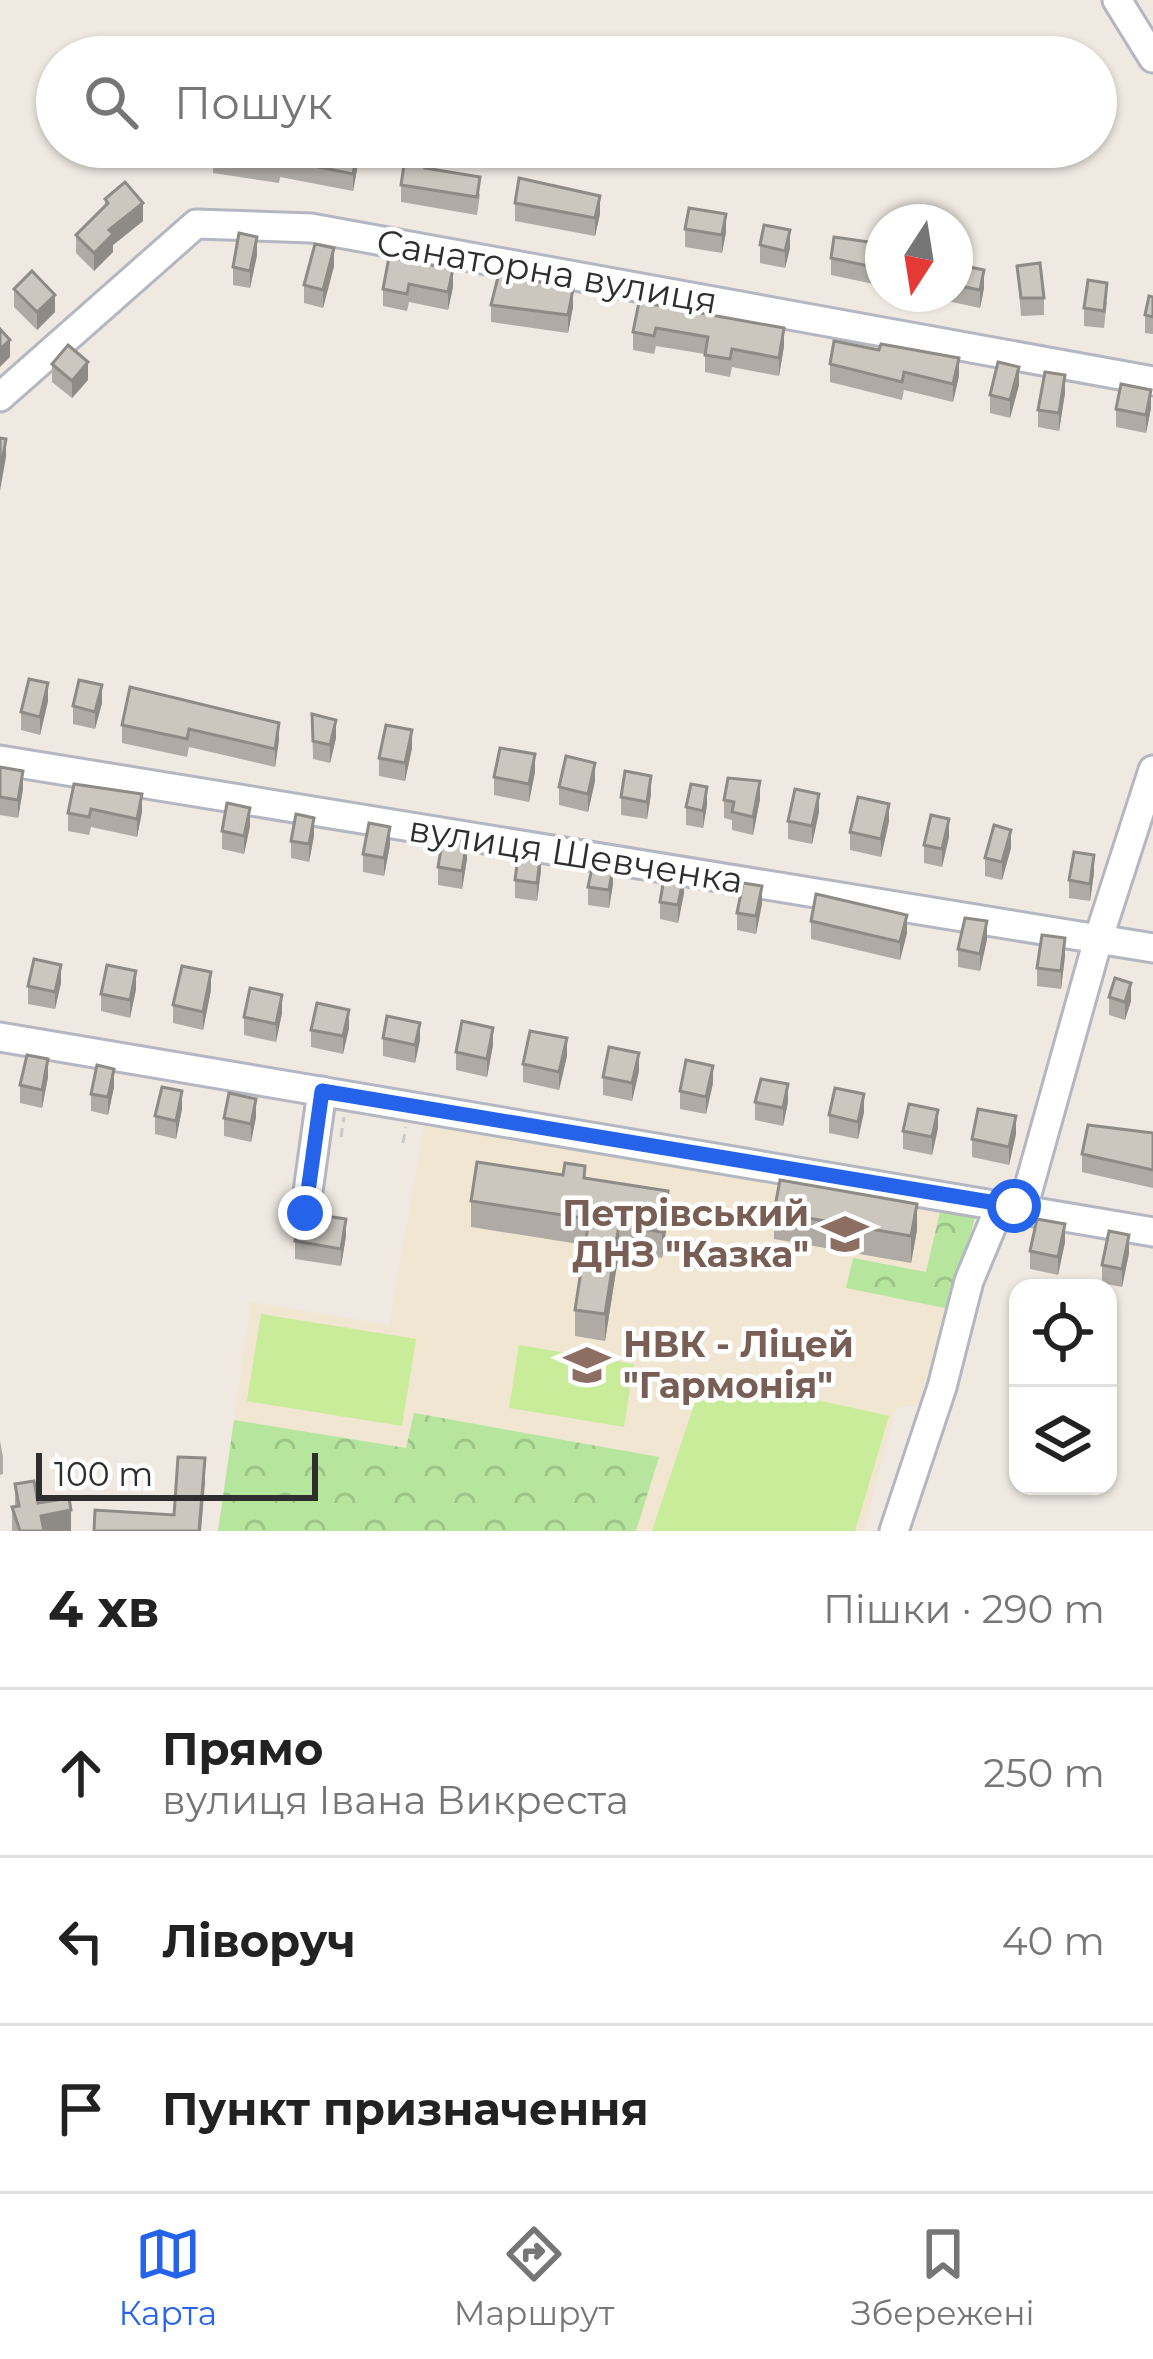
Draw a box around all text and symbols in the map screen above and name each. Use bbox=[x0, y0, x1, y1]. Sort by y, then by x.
search box bbox=[36, 36, 1117, 168]
icon: search bbox=[78, 69, 144, 135]
text: Пошук bbox=[174, 75, 333, 130]
north arrow bbox=[865, 204, 973, 312]
street label: Санаторна вулиця bbox=[373, 219, 721, 323]
street label: вулиця Шевченка bbox=[406, 806, 746, 902]
route start bbox=[987, 1179, 1041, 1233]
route end bbox=[278, 1186, 332, 1240]
place label: Петрівський ДНЗ "Казка" bbox=[562, 1191, 809, 1276]
school or university icon: Петрівський ДНЗ "Казка" bbox=[820, 1209, 870, 1259]
map controls bbox=[1009, 1279, 1117, 1495]
button: locate bbox=[1009, 1279, 1117, 1387]
place label: НВК - Ліцей "Гармонія" bbox=[623, 1322, 854, 1407]
school or university icon: НВК - Ліцей "Гармонія" bbox=[562, 1340, 612, 1390]
button: layers bbox=[1009, 1387, 1117, 1495]
scale bar bbox=[36, 1447, 318, 1500]
text: 100 m bbox=[54, 1454, 153, 1494]
text: 4 хв bbox=[48, 1578, 160, 1640]
text: Пішки · 290 m bbox=[823, 1585, 1105, 1633]
text: Прямо bbox=[162, 1721, 323, 1776]
icon: ahead bbox=[48, 1740, 114, 1806]
text: 250 m bbox=[983, 1749, 1105, 1797]
text: вулиця Івана Викреста bbox=[162, 1776, 629, 1824]
icon: left bbox=[48, 1908, 114, 1974]
text: Ліворуч bbox=[162, 1913, 356, 1968]
text: 40 m bbox=[1002, 1917, 1105, 1965]
icon: arrive bbox=[48, 2076, 114, 2142]
text: Пункт призначення bbox=[162, 2081, 649, 2136]
tab: Карта bbox=[118, 2221, 217, 2333]
tab: Маршрут bbox=[454, 2221, 614, 2333]
tab: Збережені bbox=[851, 2221, 1035, 2333]

